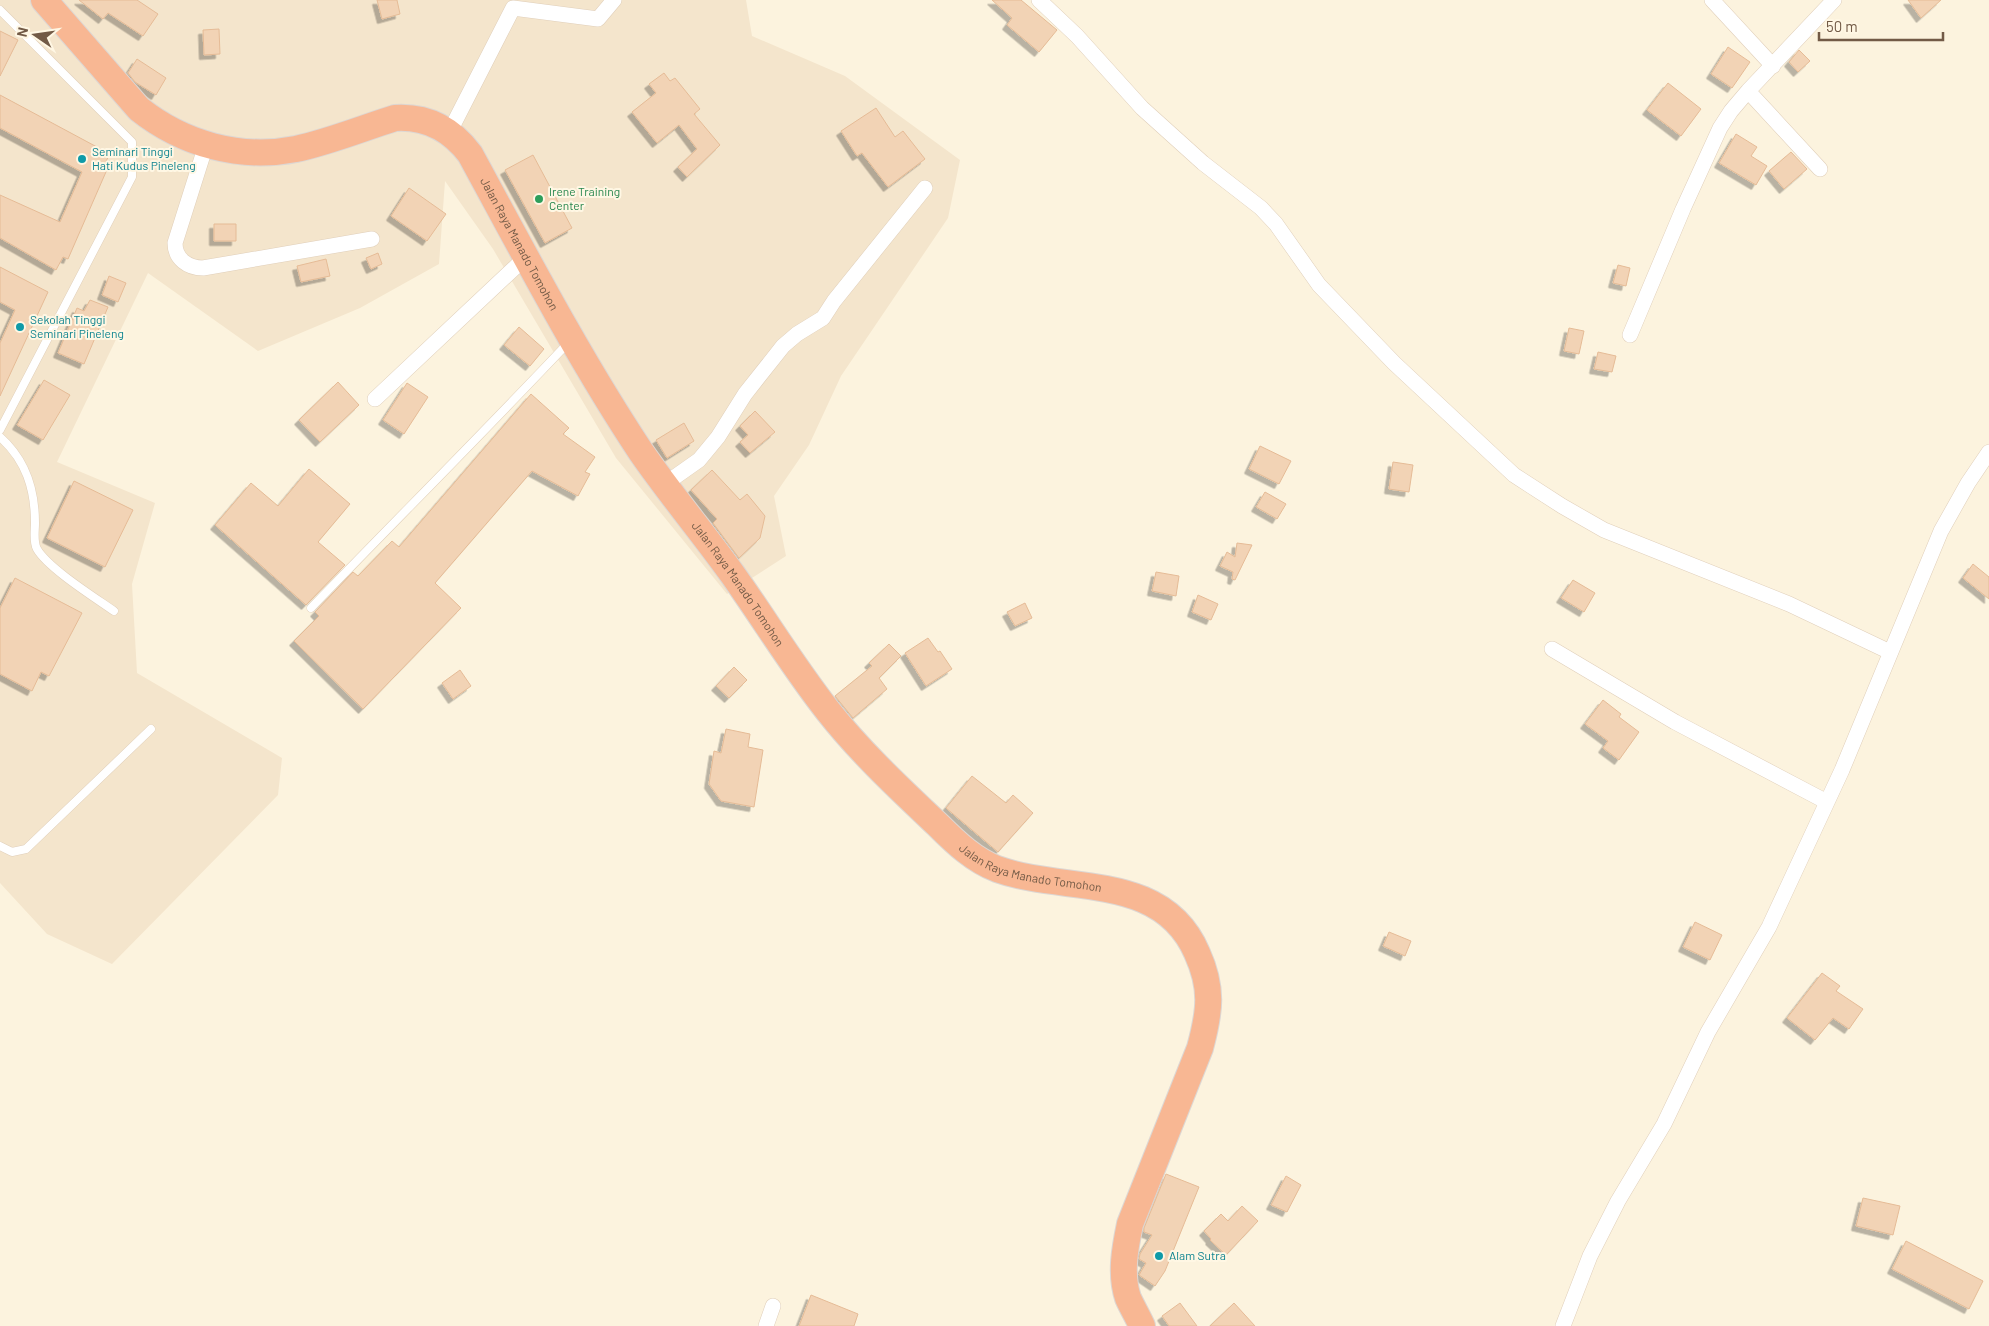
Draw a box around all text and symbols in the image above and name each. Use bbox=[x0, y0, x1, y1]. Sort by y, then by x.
north arrow bbox=[10, 10, 60, 60]
scale bar bbox=[1819, 10, 1943, 42]
text: 50 m bbox=[1826, 17, 1858, 35]
text: N bbox=[13, 26, 31, 38]
place label: Seminari Tinggi Hati Kudus Pineleng bbox=[92, 144, 196, 172]
marker: Seminari Tinggi Hati Kudus Pineleng bbox=[76, 153, 88, 165]
street label: Jalan Raya Manado Tomohon bbox=[478, 175, 562, 313]
place label: Irene Training Center bbox=[549, 184, 620, 212]
marker: Irene Training Center bbox=[533, 193, 545, 205]
place label: Sekolah Tinggi Seminari Pineleng bbox=[30, 312, 124, 340]
marker: Sekolah Tinggi Seminari Pineleng bbox=[14, 321, 26, 333]
street label: Jalan Raya Manado Tomohon bbox=[690, 519, 787, 649]
street label: Jalan Raya Manado Tomohon bbox=[957, 840, 1103, 894]
place label: Alam Sutra bbox=[1169, 1248, 1226, 1262]
marker: Alam Sutra bbox=[1153, 1250, 1165, 1262]

